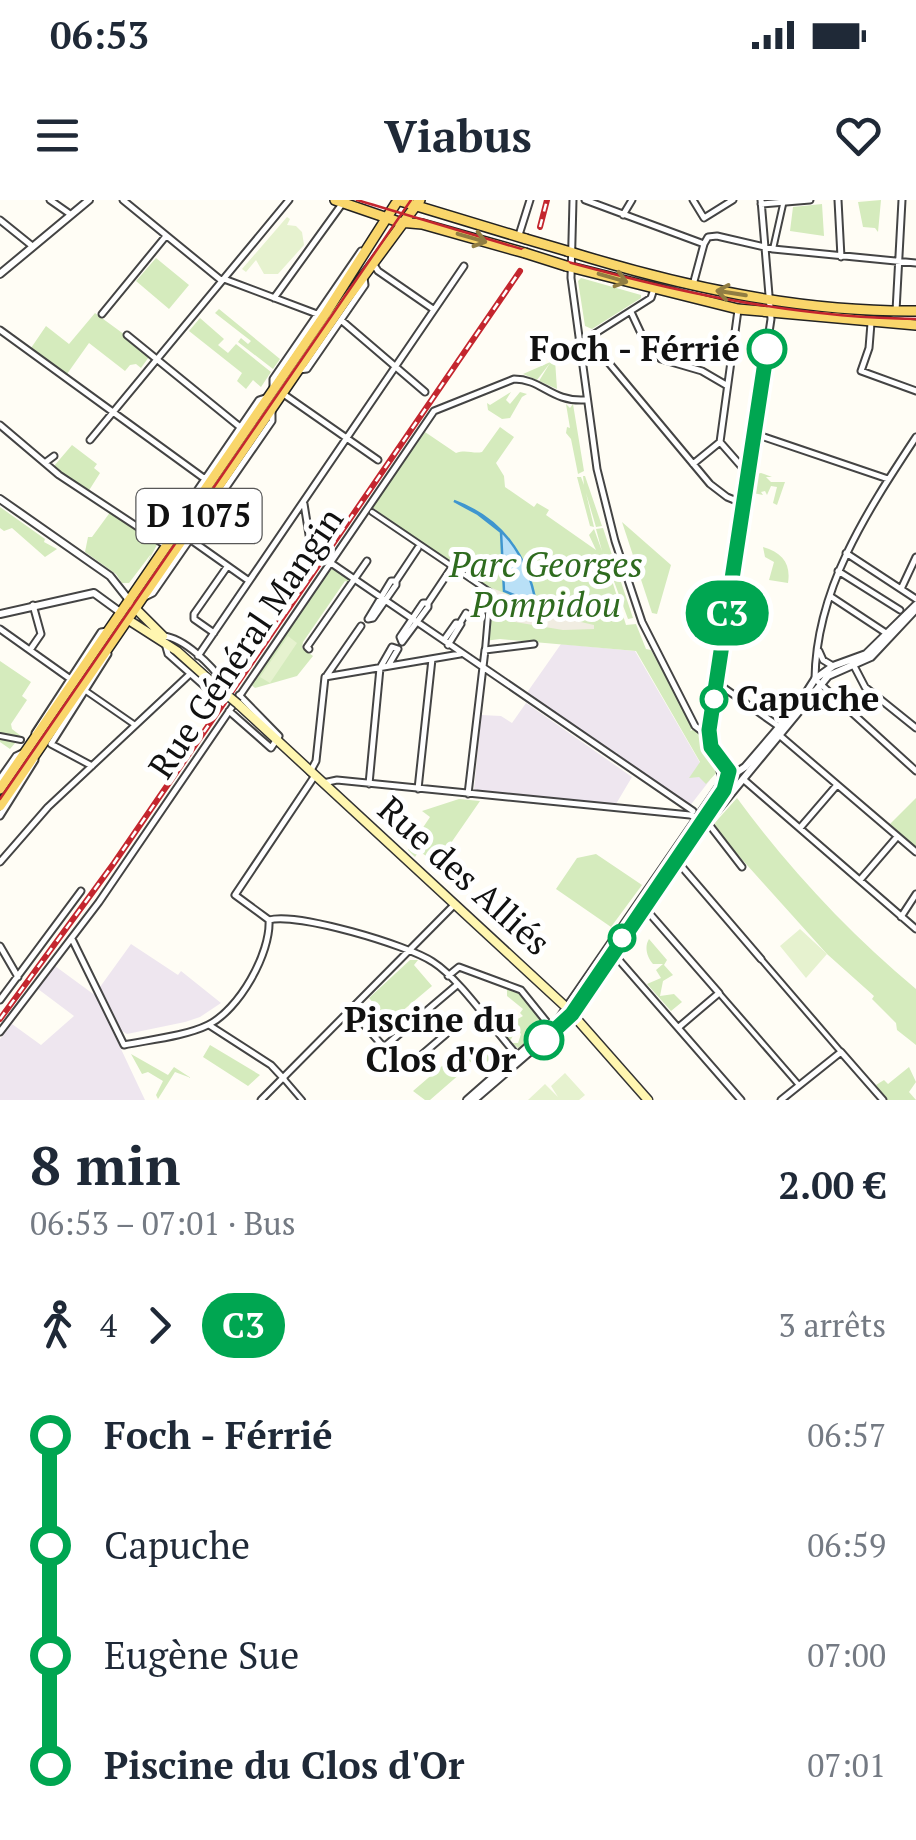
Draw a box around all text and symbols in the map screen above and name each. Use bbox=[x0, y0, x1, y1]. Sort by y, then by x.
text: 06:53 bbox=[50, 10, 149, 60]
text: Viabus bbox=[384, 105, 532, 165]
icon: menu bbox=[30, 108, 85, 163]
icon: heart bbox=[831, 108, 886, 163]
one-way arrow bbox=[456, 230, 487, 249]
one-way arrow bbox=[597, 270, 628, 288]
one-way arrow bbox=[715, 283, 748, 302]
place label: Foch - Férrié bbox=[529, 325, 740, 371]
marker: Foch - Férrié bbox=[748, 330, 786, 368]
road number: D 1075 bbox=[136, 489, 262, 543]
street label: Rue Général Mangin bbox=[137, 498, 353, 787]
park label: Parc Georges Pompidou bbox=[448, 541, 643, 627]
line badge: C3 bbox=[682, 580, 772, 646]
text: C3 bbox=[706, 590, 748, 636]
place label: Capuche bbox=[736, 675, 880, 721]
marker: Capuche bbox=[701, 686, 727, 712]
street label: Rue des Alliés bbox=[369, 786, 561, 965]
unlabelled marker bbox=[609, 925, 635, 951]
place label: Piscine du Clos d'Or bbox=[344, 996, 516, 1082]
marker: Piscine du Clos d'Or bbox=[525, 1021, 563, 1059]
text: 8 min bbox=[30, 1128, 180, 1201]
text: 2.00 € bbox=[779, 1160, 886, 1210]
text: 06:53 – 07:01 · Bus bbox=[30, 1202, 296, 1244]
icon: walk bbox=[30, 1298, 85, 1353]
icon: forward bbox=[132, 1298, 187, 1353]
text: C3 bbox=[222, 1302, 265, 1348]
text: 4 bbox=[100, 1304, 117, 1346]
text: 3 arrêts bbox=[779, 1304, 886, 1346]
text: Foch - Férrié bbox=[104, 1410, 333, 1460]
text: 06:57 bbox=[807, 1414, 886, 1456]
text: Capuche bbox=[104, 1520, 250, 1570]
text: 06:59 bbox=[807, 1524, 886, 1566]
text: Eugène Sue bbox=[104, 1630, 299, 1680]
text: 07:00 bbox=[807, 1634, 886, 1676]
text: Piscine du Clos d'Or bbox=[104, 1740, 464, 1790]
text: 07:01 bbox=[807, 1744, 886, 1786]

